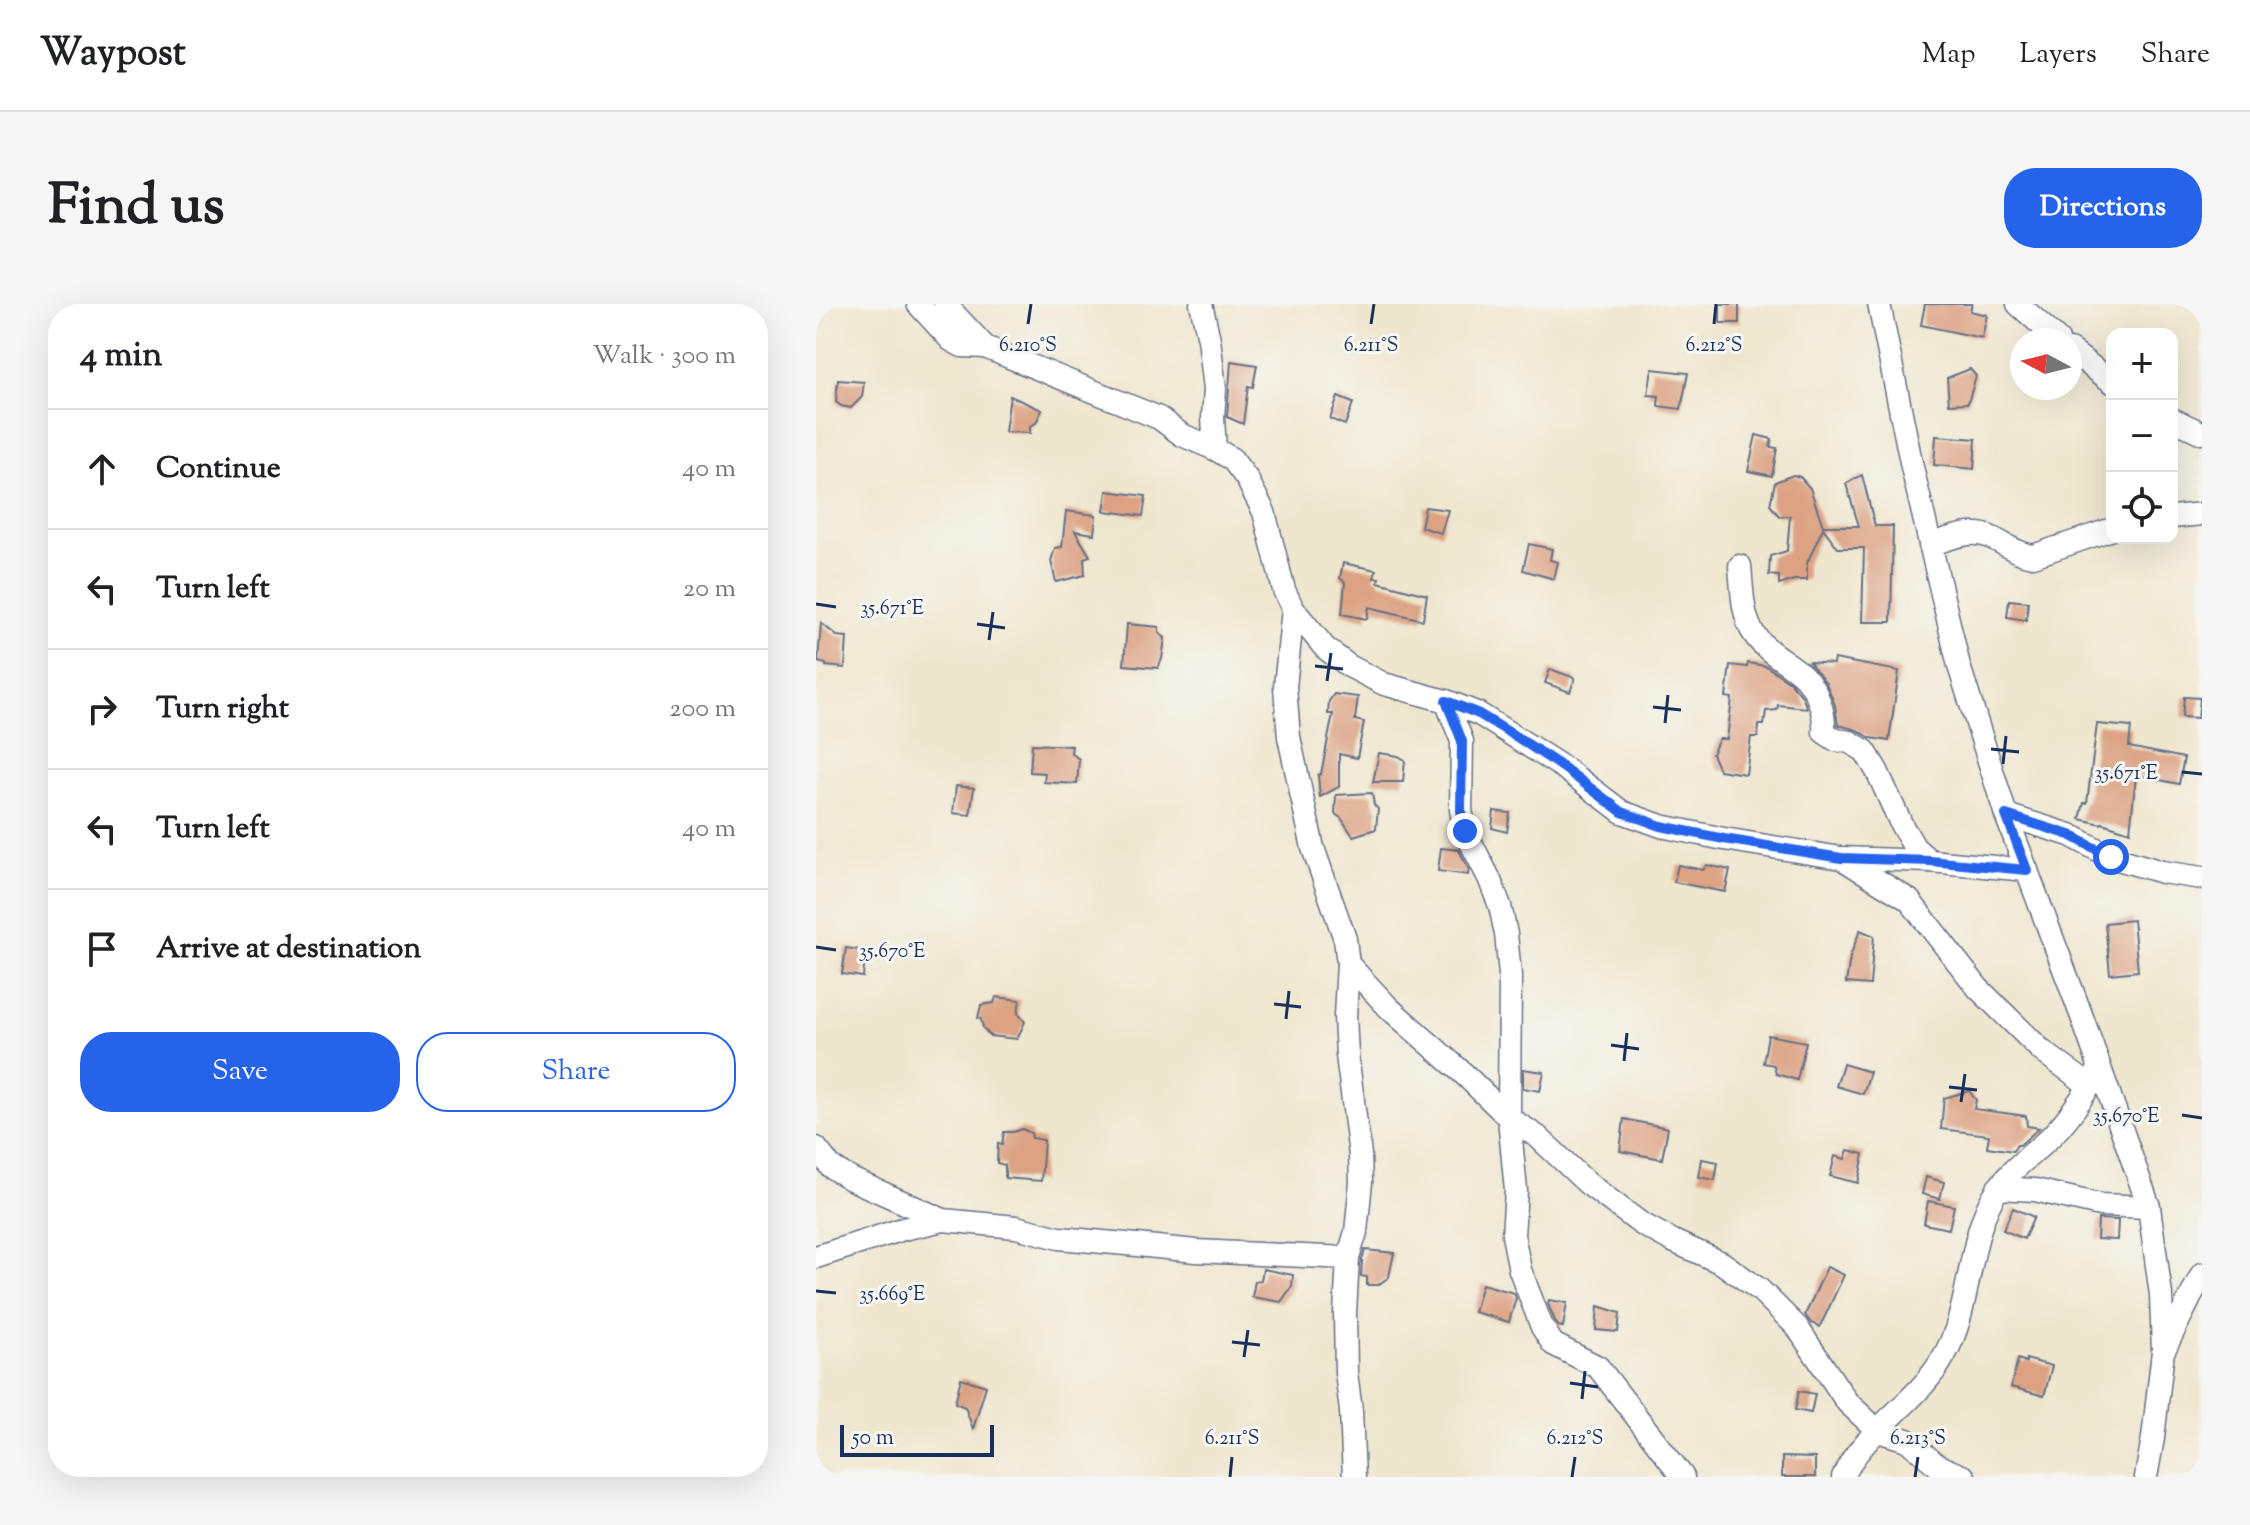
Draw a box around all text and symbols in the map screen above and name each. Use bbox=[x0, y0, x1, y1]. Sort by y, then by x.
text: Waypost bbox=[40, 28, 186, 82]
text: Map bbox=[1922, 35, 1975, 75]
text: Layers bbox=[2019, 35, 2097, 75]
text: Share bbox=[2141, 35, 2210, 75]
text: Find us bbox=[48, 168, 224, 249]
button: Directions bbox=[2004, 168, 2202, 248]
north arrow bbox=[2010, 328, 2082, 400]
map controls bbox=[2106, 328, 2178, 544]
button: + bbox=[2106, 328, 2178, 400]
text: 4 min bbox=[80, 332, 162, 381]
text: 6.210°S bbox=[999, 332, 1057, 361]
text: 6.211°S bbox=[1344, 332, 1398, 361]
text: 6.212°S bbox=[1686, 332, 1742, 361]
text: Walk · 300 m bbox=[593, 338, 736, 375]
button: − bbox=[2106, 400, 2178, 472]
icon: ahead bbox=[80, 447, 124, 491]
text: Continue bbox=[156, 448, 281, 491]
text: 40 m bbox=[682, 451, 736, 488]
button: locate bbox=[2106, 472, 2178, 544]
icon: left bbox=[80, 567, 124, 611]
text: Turn left bbox=[156, 568, 270, 611]
text: 20 m bbox=[683, 571, 736, 608]
text: 35.671°E bbox=[860, 595, 924, 624]
icon: right bbox=[80, 687, 124, 731]
text: Turn right bbox=[156, 688, 289, 731]
text: 200 m bbox=[669, 691, 736, 728]
text: 35.671°E bbox=[2094, 760, 2158, 789]
icon: left bbox=[80, 807, 124, 851]
text: Turn left bbox=[156, 808, 270, 851]
text: 40 m bbox=[682, 811, 736, 848]
route end bbox=[1447, 813, 1483, 849]
route start bbox=[2093, 839, 2129, 875]
icon: arrive bbox=[80, 927, 124, 971]
text: Arrive at destination bbox=[156, 928, 421, 971]
text: 35.670°E bbox=[859, 938, 925, 967]
button: Save bbox=[80, 1032, 400, 1112]
button: Share bbox=[416, 1032, 736, 1112]
text: 35.670°E bbox=[2093, 1103, 2159, 1132]
text: 35.669°E bbox=[859, 1281, 925, 1310]
scale bar bbox=[840, 1421, 994, 1457]
text: 50 m bbox=[852, 1423, 894, 1455]
text: 6.211°S bbox=[1205, 1425, 1259, 1454]
text: 6.212°S bbox=[1547, 1425, 1603, 1454]
text: 6.213°S bbox=[1890, 1425, 1946, 1454]

